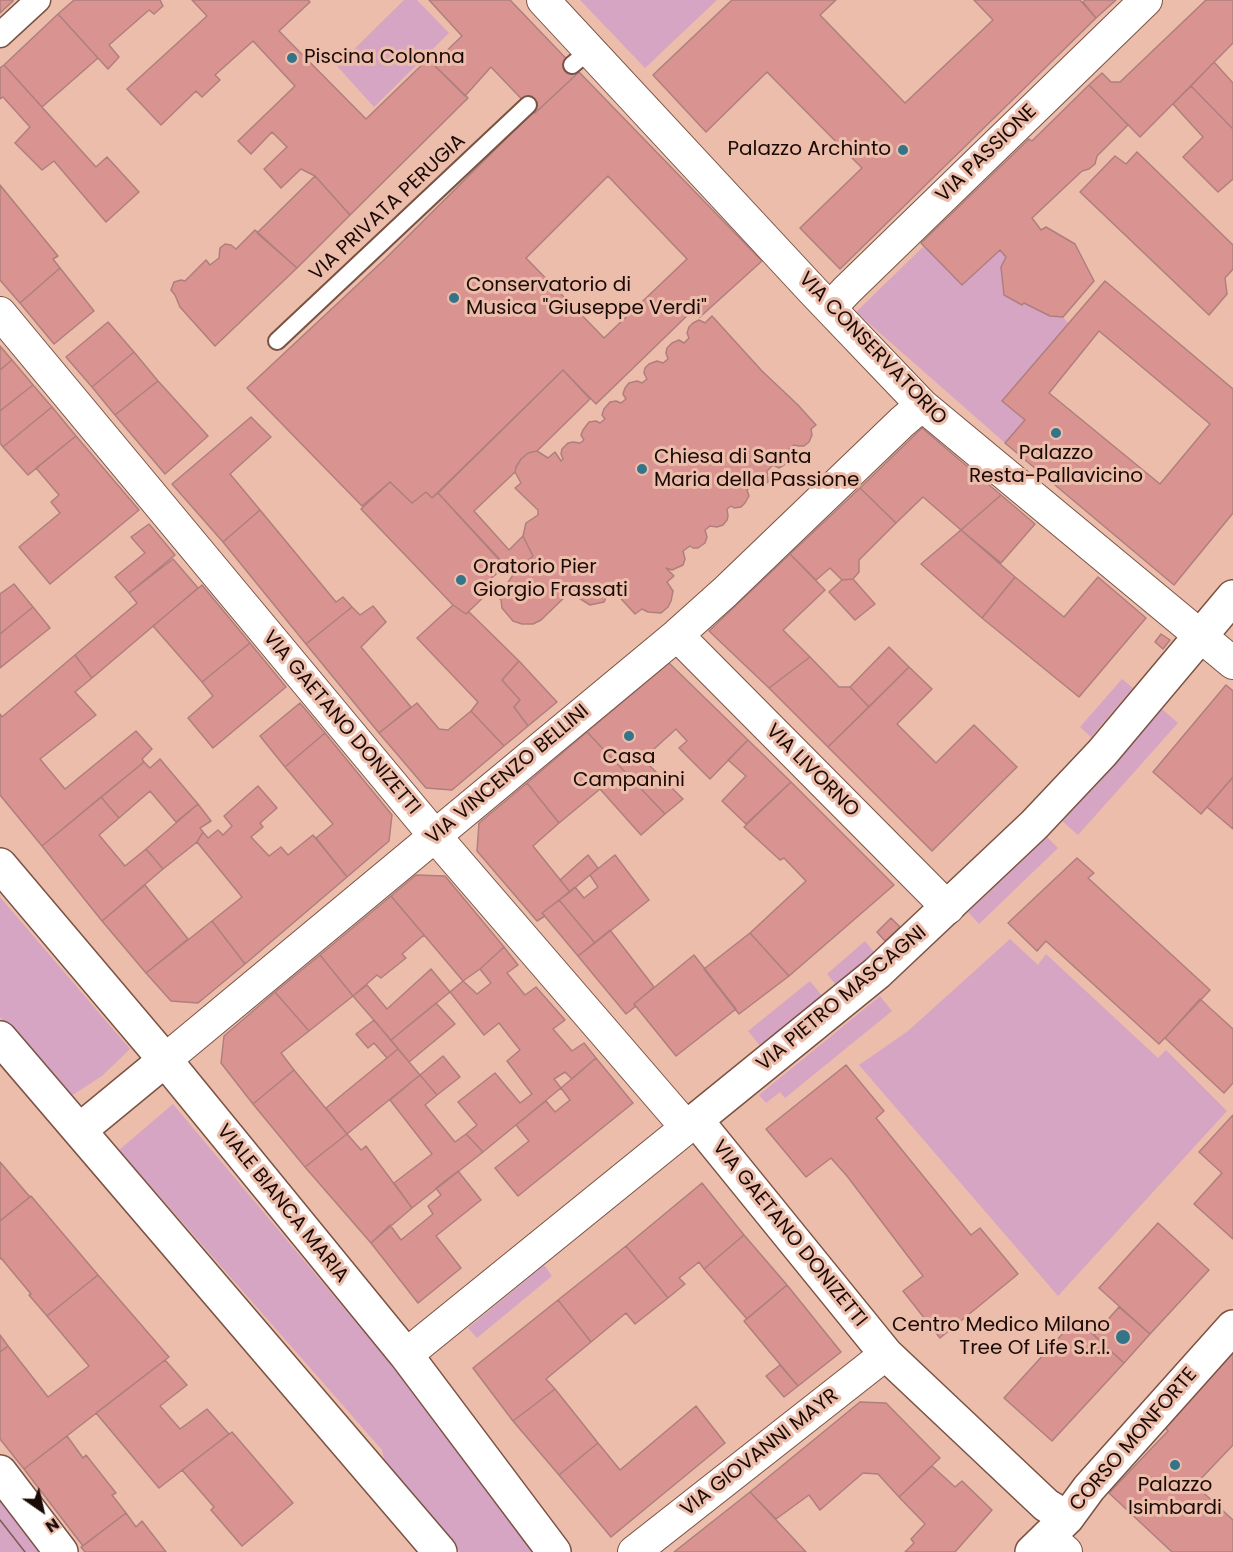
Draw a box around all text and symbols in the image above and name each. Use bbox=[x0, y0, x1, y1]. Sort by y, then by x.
place label: Piscina Colonna bbox=[304, 46, 465, 70]
marker: Piscina Colonna bbox=[285, 51, 299, 65]
street label: VIA PASSIONE bbox=[932, 100, 1042, 208]
street label: VIA PRIVATA PERUGIA bbox=[305, 130, 471, 286]
place label: Palazzo Archinto bbox=[727, 138, 891, 162]
marker: Palazzo Archinto bbox=[896, 143, 910, 157]
street label: VIA CONSERVATORIO bbox=[793, 268, 951, 430]
place label: Conservatorio di Musica "Giuseppe Verdi" bbox=[466, 274, 707, 321]
marker: Conservatorio di Musica "Giuseppe Verdi" bbox=[447, 291, 461, 305]
marker: Palazzo Resta-Pallavicino bbox=[1049, 426, 1063, 440]
place label: Palazzo Resta-Pallavicino bbox=[969, 442, 1143, 489]
place label: Chiesa di Santa Maria della Passione bbox=[654, 446, 859, 493]
marker: Chiesa di Santa Maria della Passione bbox=[635, 462, 649, 476]
place label: Oratorio Pier Giorgio Frassati bbox=[473, 556, 628, 603]
marker: Oratorio Pier Giorgio Frassati bbox=[454, 573, 468, 587]
street label: VIA GAETANO DONIZETTI bbox=[257, 626, 425, 820]
street label: VIA VINCENZO BELLINI bbox=[422, 700, 594, 850]
street label: VIA LIVORNO bbox=[760, 719, 864, 823]
marker: Casa Campanini bbox=[622, 729, 636, 743]
place label: Casa Campanini bbox=[573, 746, 685, 793]
street label: VIA PIETRO MASCAGNI bbox=[752, 921, 932, 1077]
street label: VIALE BIANCA MARIA bbox=[211, 1120, 353, 1288]
street label: VIA GAETANO DONIZETTI bbox=[707, 1136, 871, 1332]
place label: Centro Medico Milano Tree Of Life S.r.l. bbox=[892, 1314, 1110, 1361]
marker: Centro Medico Milano Tree Of Life S.r.l. bbox=[1114, 1328, 1132, 1346]
street label: CORSO MONFORTE bbox=[1065, 1363, 1203, 1517]
street label: VIA GIOVANNI MAYR bbox=[676, 1384, 844, 1522]
marker: Palazzo Isimbardi bbox=[1168, 1458, 1182, 1472]
place label: Palazzo Isimbardi bbox=[1128, 1474, 1222, 1521]
north arrow bbox=[12, 1480, 72, 1540]
text: N bbox=[41, 1512, 64, 1538]

